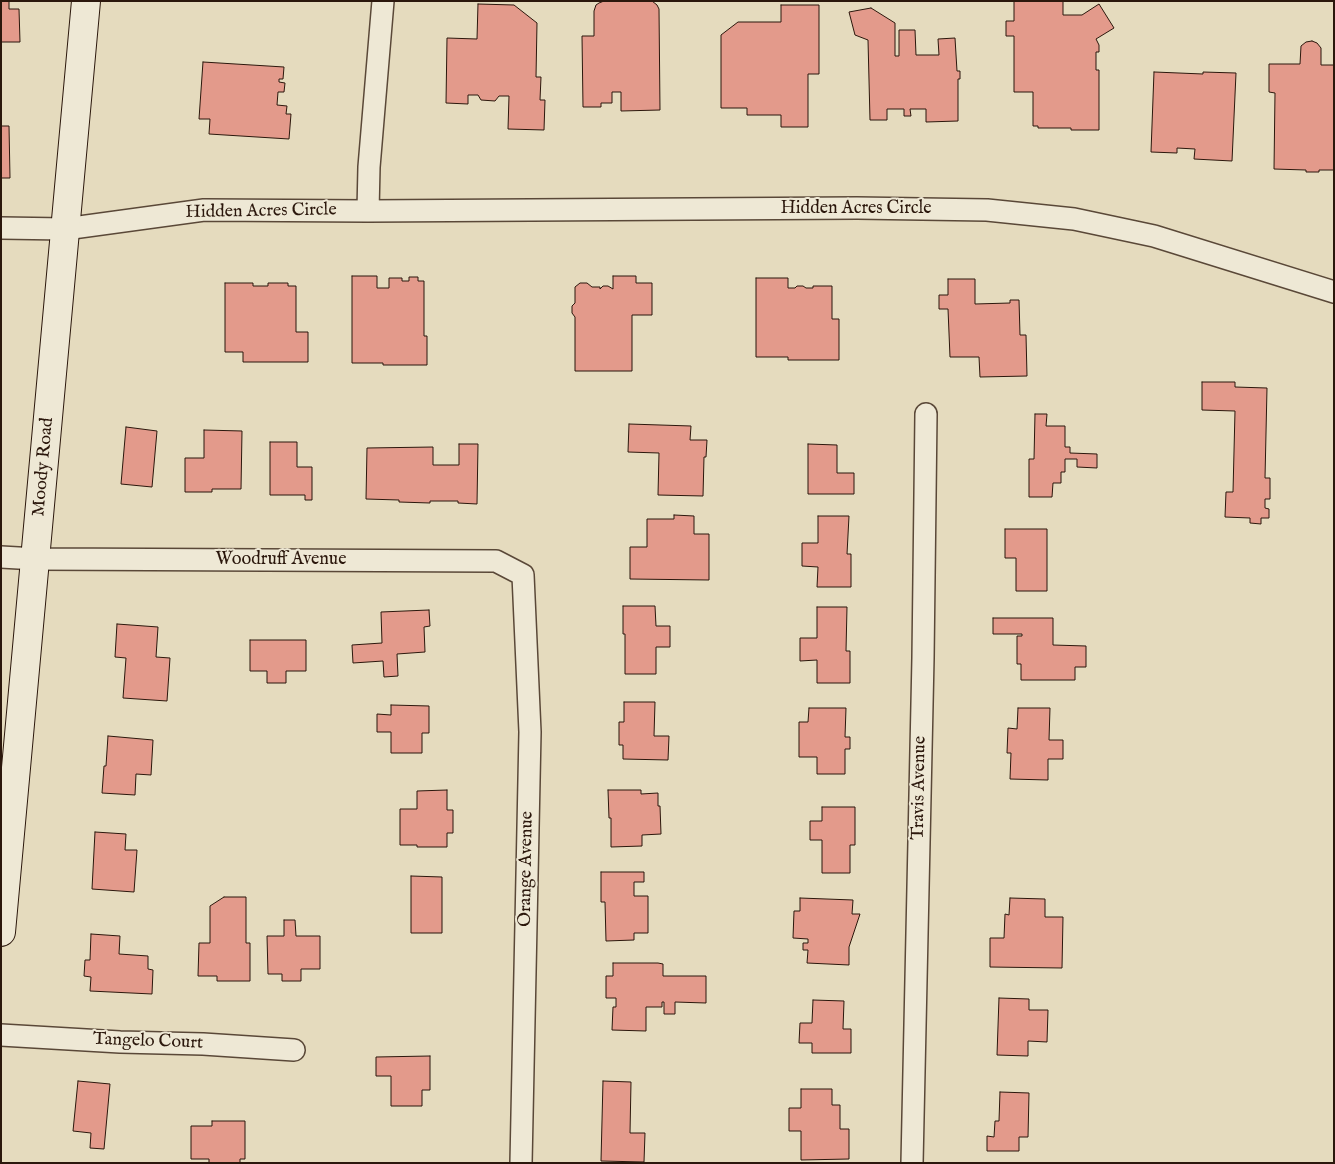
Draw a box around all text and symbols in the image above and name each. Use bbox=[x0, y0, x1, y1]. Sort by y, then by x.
street label: Hidden Acres Circle bbox=[780, 198, 932, 220]
street label: Hidden Acres Circle bbox=[185, 200, 337, 224]
street label: Moody Road bbox=[29, 417, 59, 517]
street label: Woodruff Avenue bbox=[216, 549, 346, 571]
street label: Travis Avenue bbox=[908, 736, 932, 840]
street label: Orange Avenue bbox=[515, 811, 539, 927]
street label: Tangelo Court bbox=[93, 1029, 203, 1055]

